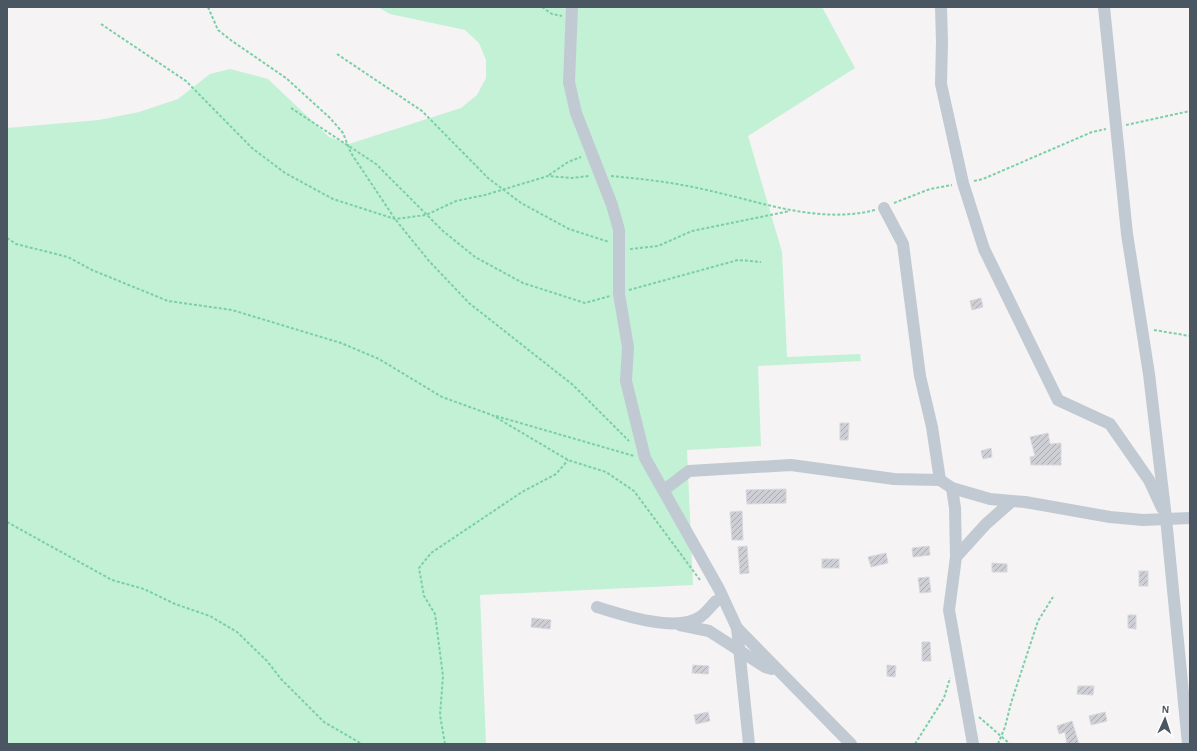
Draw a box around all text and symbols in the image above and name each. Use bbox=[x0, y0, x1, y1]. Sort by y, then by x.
north arrow bbox=[1145, 699, 1185, 739]
text: N bbox=[1161, 704, 1170, 715]

